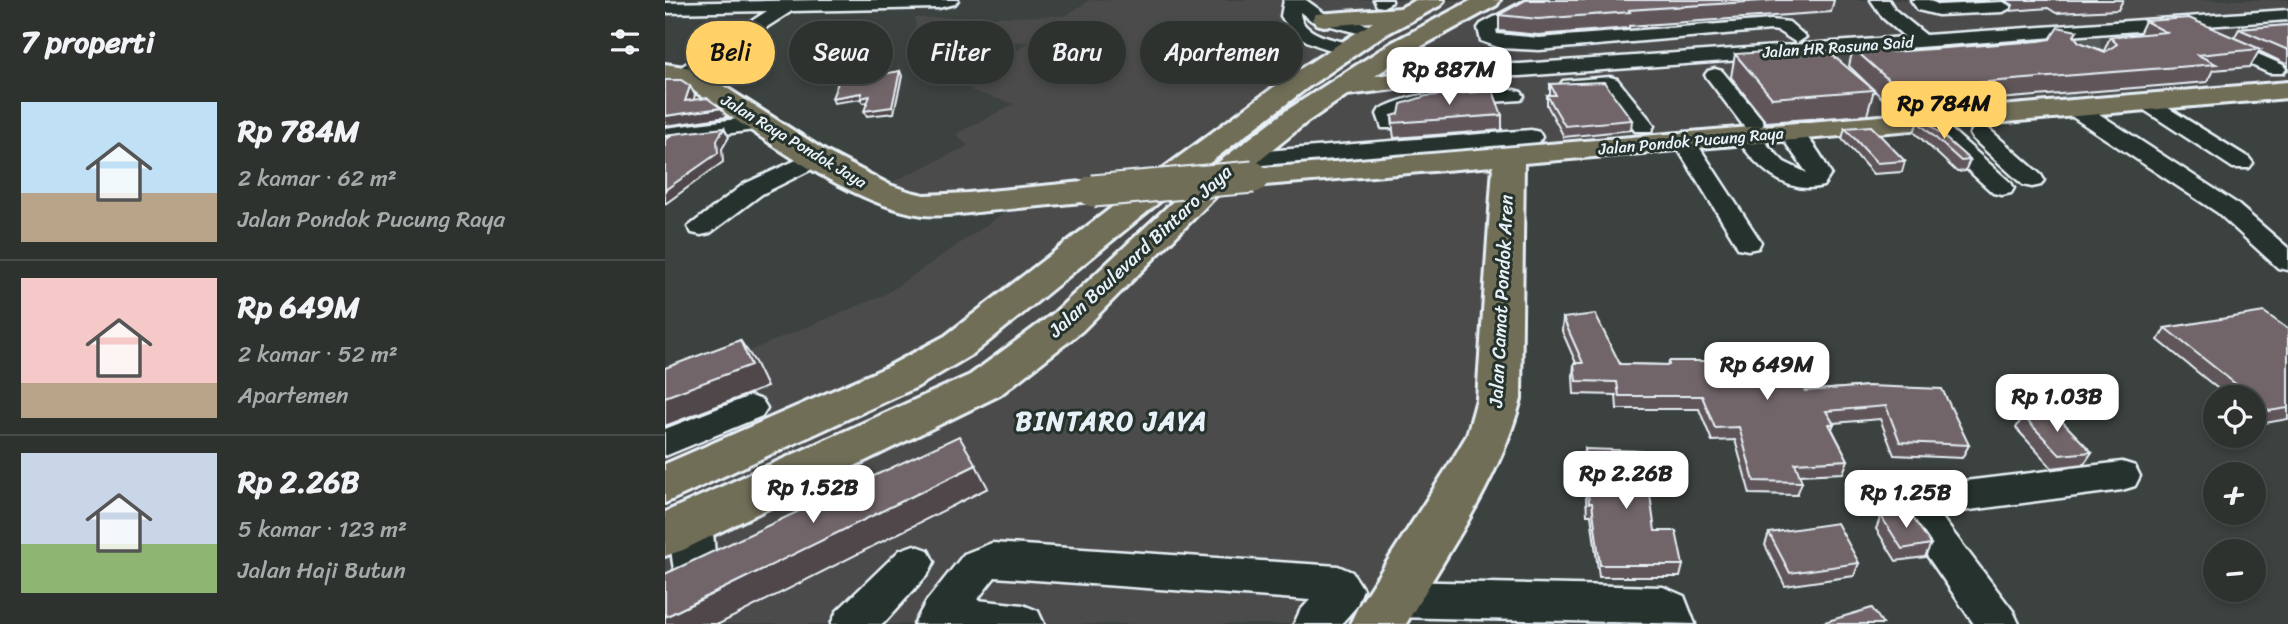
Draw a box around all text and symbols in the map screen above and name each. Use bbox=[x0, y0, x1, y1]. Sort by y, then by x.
text: 7 properti bbox=[21, 15, 154, 69]
chip: Beli bbox=[686, 21, 775, 84]
chip: Sewa bbox=[789, 21, 893, 84]
chip: Filter bbox=[907, 21, 1014, 84]
chip: Baru bbox=[1028, 21, 1126, 84]
chip: Apartemen bbox=[1140, 21, 1303, 84]
icon: filters bbox=[606, 23, 644, 61]
street label: Jalan HR Rasuna Said bbox=[1760, 27, 1916, 67]
pin: Rp 887M bbox=[1384, 48, 1514, 107]
text: Rp 887M bbox=[1403, 49, 1495, 90]
pin: Rp 784M bbox=[1879, 82, 2009, 141]
text: Rp 784M bbox=[1897, 83, 1991, 124]
street label: Jalan Raya Pondok Jaya bbox=[715, 85, 873, 197]
text: Rp 784M bbox=[238, 104, 359, 158]
street label: Jalan Pondok Pucung Raya bbox=[1596, 118, 1786, 164]
icon: home bbox=[77, 130, 161, 214]
street label: Jalan Boulevard Bintaro Jaya bbox=[1040, 156, 1240, 346]
text: 2 kamar · 62 m² bbox=[238, 158, 397, 199]
street label: Jalan Camat Pondok Aren bbox=[1479, 194, 1523, 409]
text: Jalan Pondok Pucung Raya bbox=[238, 199, 505, 240]
text: Rp 649M bbox=[238, 280, 360, 334]
icon: home bbox=[77, 306, 161, 390]
text: 2 kamar · 52 m² bbox=[238, 334, 398, 375]
pin: Rp 649M bbox=[1702, 342, 1832, 402]
text: Rp 649M bbox=[1720, 344, 1814, 385]
pin: Rp 1.03B bbox=[1985, 374, 2129, 434]
text: Apartemen bbox=[238, 375, 348, 416]
text: Rp 1.03B bbox=[2012, 376, 2102, 417]
map controls bbox=[2203, 385, 2266, 602]
button: locate bbox=[2203, 385, 2266, 448]
district label: BINTARO JAYA bbox=[1016, 398, 1208, 444]
pin: Rp 2.26B bbox=[1554, 452, 1698, 511]
text: Rp 2.26B bbox=[1579, 453, 1673, 494]
text: Rp 2.26B bbox=[238, 455, 360, 509]
button: + bbox=[2203, 462, 2266, 525]
pin: Rp 1.52B bbox=[741, 466, 885, 525]
text: Rp 1.52B bbox=[768, 467, 858, 508]
pin: Rp 1.25B bbox=[1834, 470, 1978, 530]
text: Rp 1.25B bbox=[1861, 472, 1951, 513]
icon: home bbox=[77, 481, 161, 565]
text: 5 kamar · 123 m² bbox=[238, 509, 407, 550]
button: − bbox=[2203, 539, 2266, 602]
text: Jalan Haji Butun bbox=[238, 550, 406, 591]

